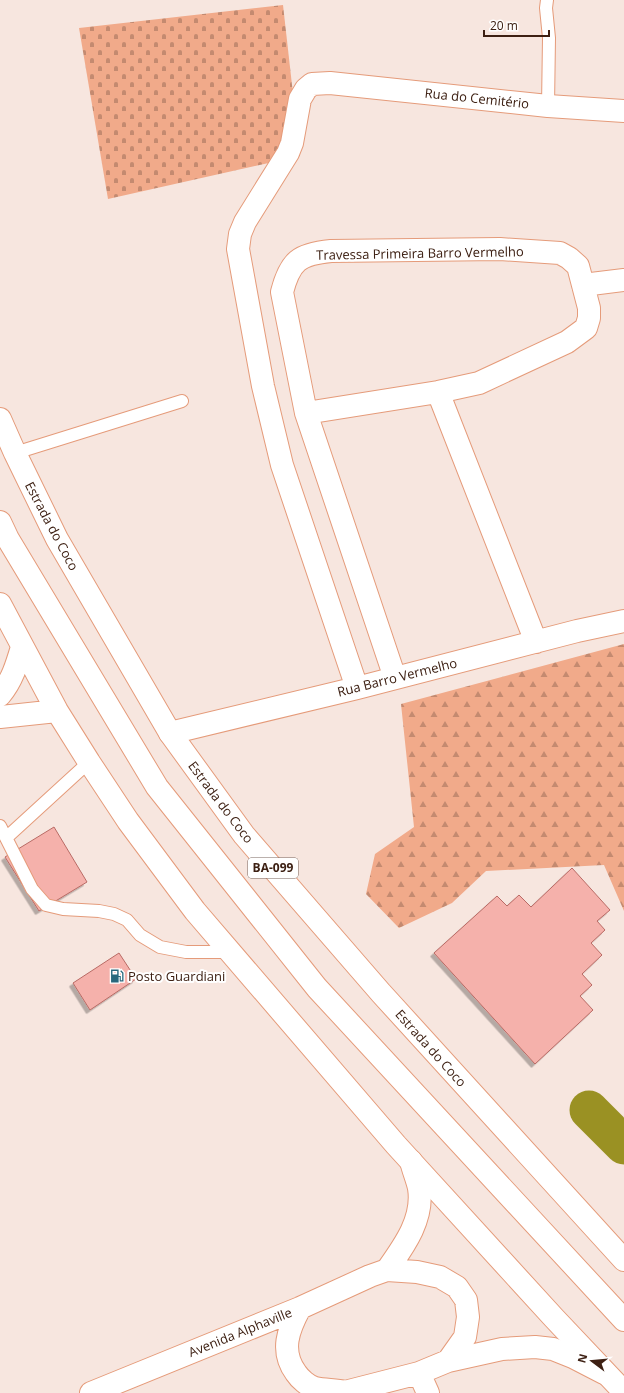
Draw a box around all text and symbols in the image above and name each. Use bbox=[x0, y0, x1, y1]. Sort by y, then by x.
scale bar bbox=[484, 12, 549, 38]
text: 20 m bbox=[490, 17, 518, 34]
street label: Rua do Cemitério bbox=[424, 84, 530, 112]
street label: Travessa Primeira Barro Vermelho bbox=[316, 242, 524, 264]
street label: Estrada do Coco bbox=[21, 478, 83, 574]
street label: Rua Barro Vermelho bbox=[335, 653, 459, 701]
street label: Estrada do Coco bbox=[184, 757, 258, 847]
road number: BA-099 bbox=[248, 858, 298, 878]
place label: Posto Guardiani bbox=[128, 967, 225, 985]
fuel station icon: Posto Guardiani bbox=[109, 968, 125, 984]
street label: Estrada do Coco bbox=[391, 1005, 471, 1091]
street label: Avenida Alphaville bbox=[186, 1303, 294, 1361]
north arrow bbox=[572, 1341, 612, 1381]
text: N bbox=[573, 1352, 590, 1364]

